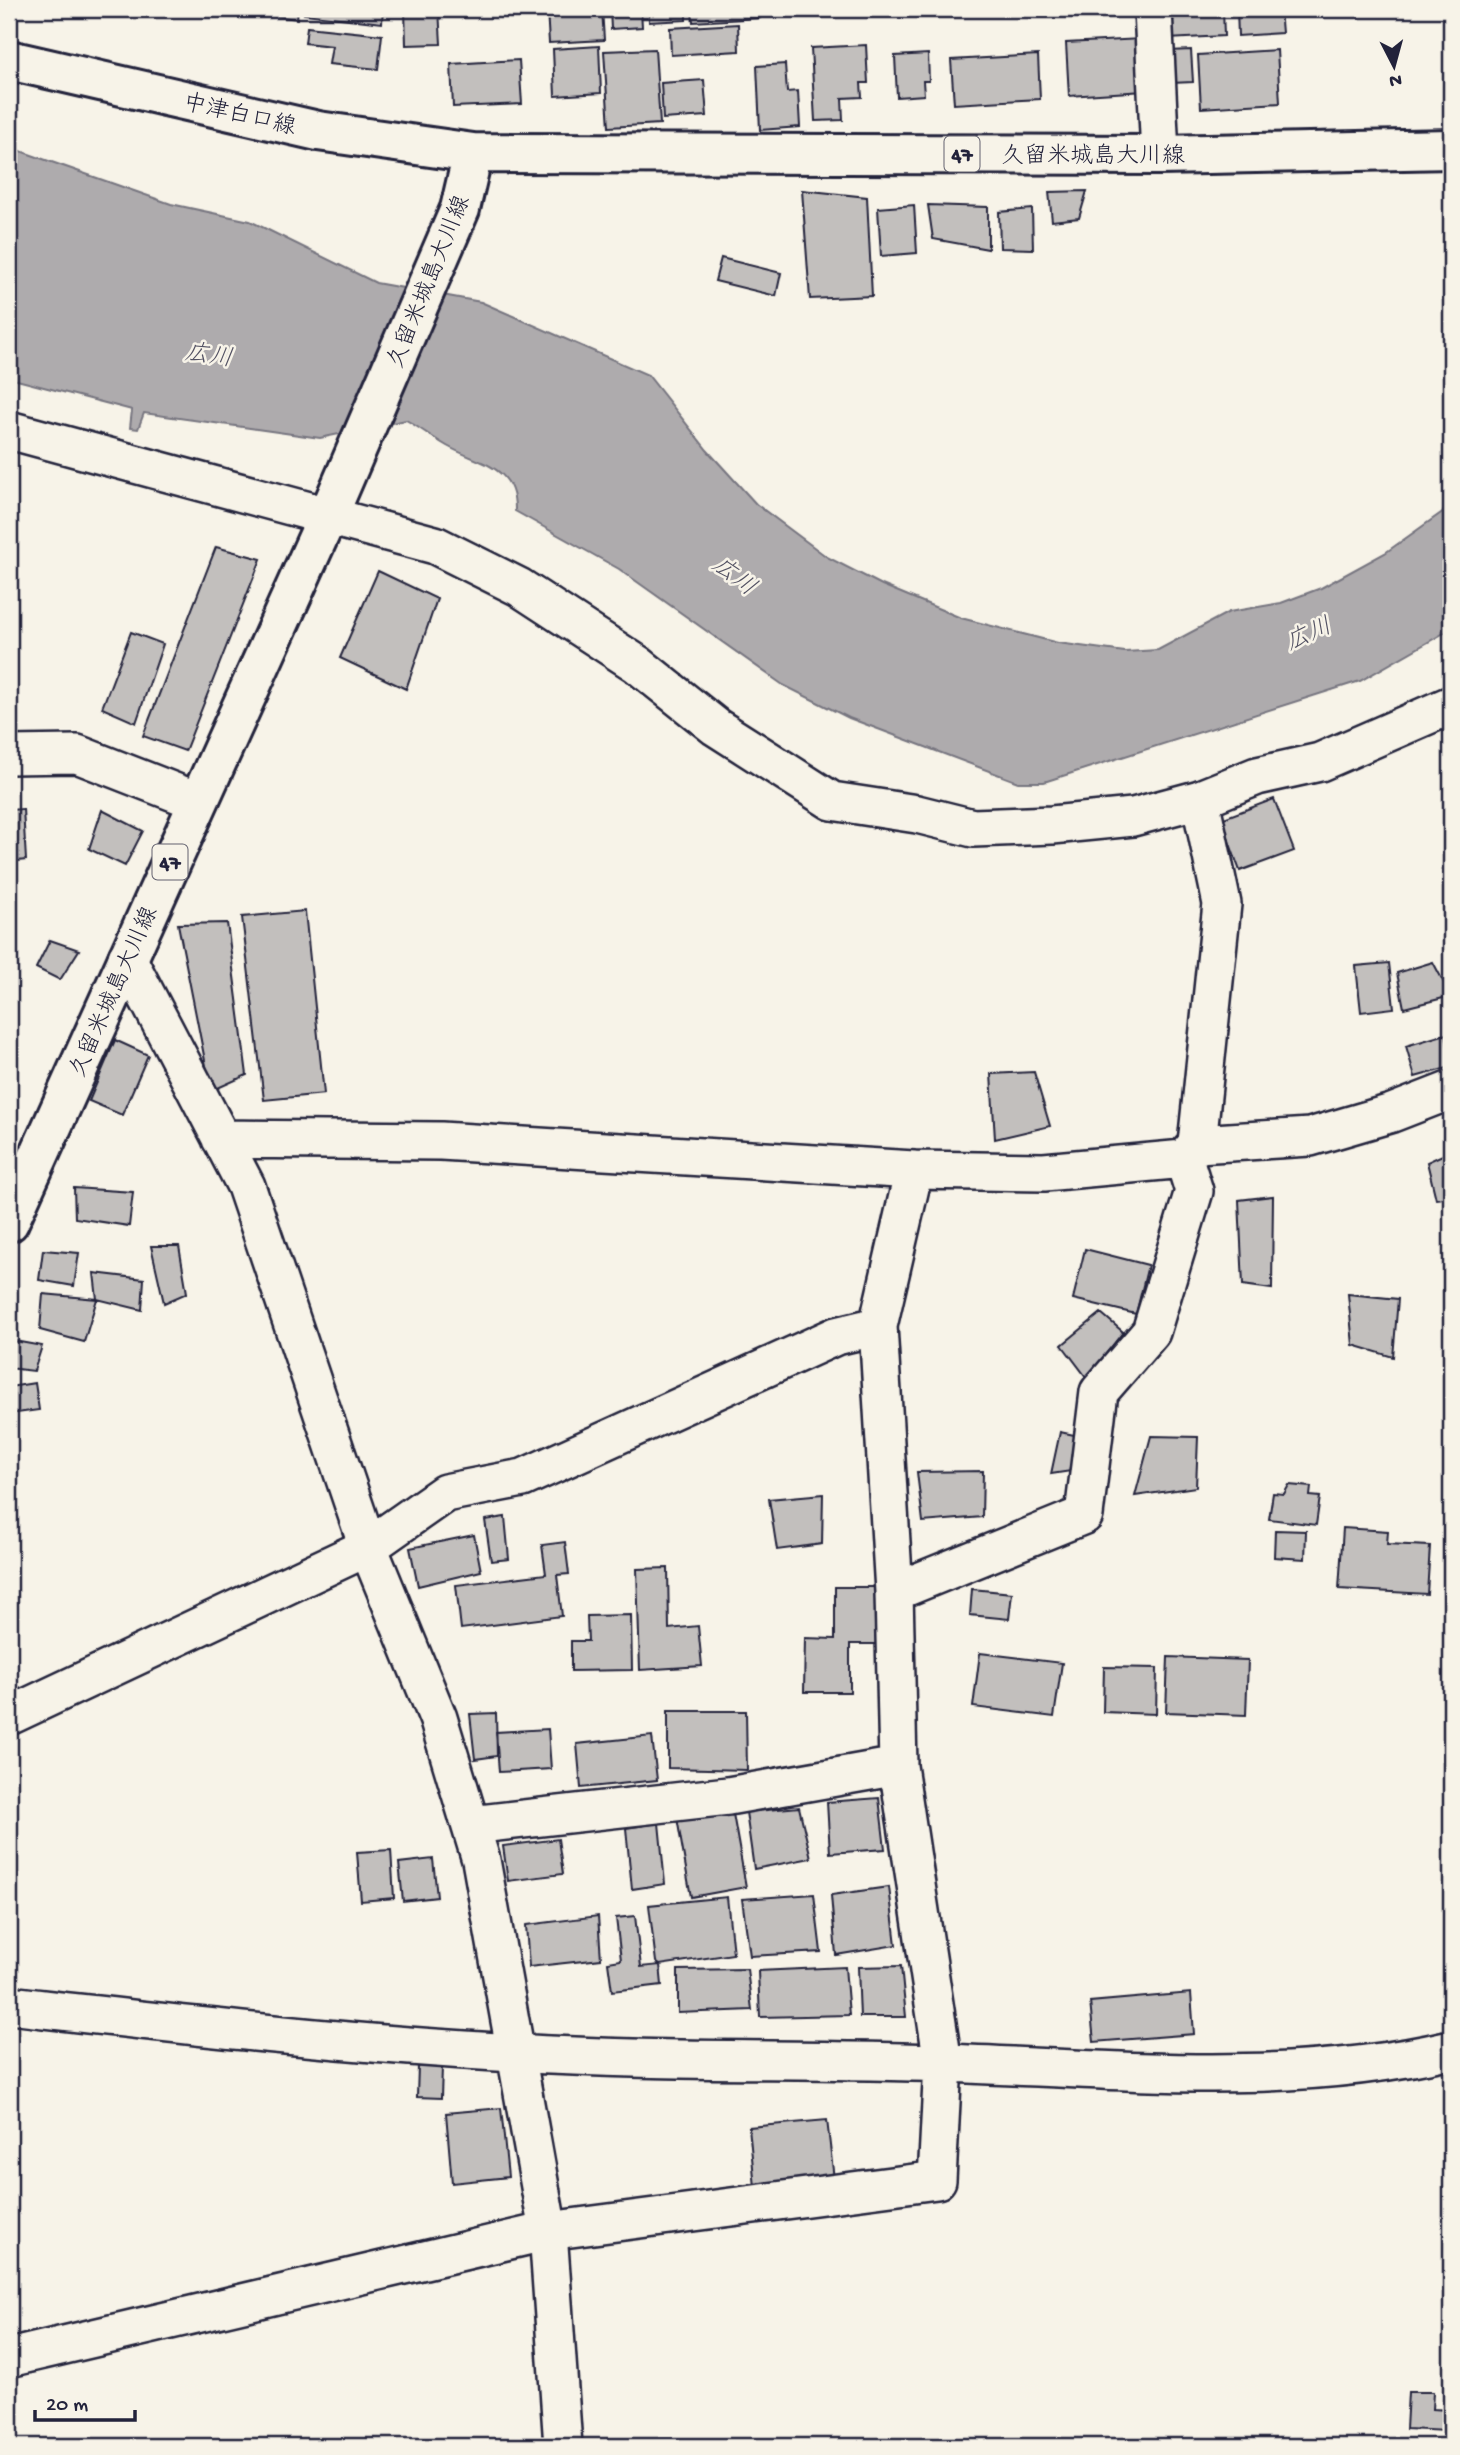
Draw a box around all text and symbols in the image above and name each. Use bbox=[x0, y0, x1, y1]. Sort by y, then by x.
north arrow bbox=[1358, 32, 1428, 102]
text: N bbox=[1388, 67, 1403, 92]
street label: 中津白口線 bbox=[180, 89, 299, 142]
road number: 47 bbox=[944, 136, 979, 172]
street label: 久留米城島大川線 bbox=[1001, 143, 1185, 171]
street label: 久留米城島大川線 bbox=[382, 192, 477, 373]
water label: 広川 bbox=[183, 339, 234, 375]
water label: 広川 bbox=[705, 551, 761, 604]
water label: 広川 bbox=[1281, 612, 1337, 659]
road number: 47 bbox=[152, 844, 188, 880]
street label: 久留米城島大川線 bbox=[65, 902, 165, 1082]
scale bar bbox=[35, 2378, 135, 2422]
text: 20 m bbox=[46, 2394, 88, 2419]

